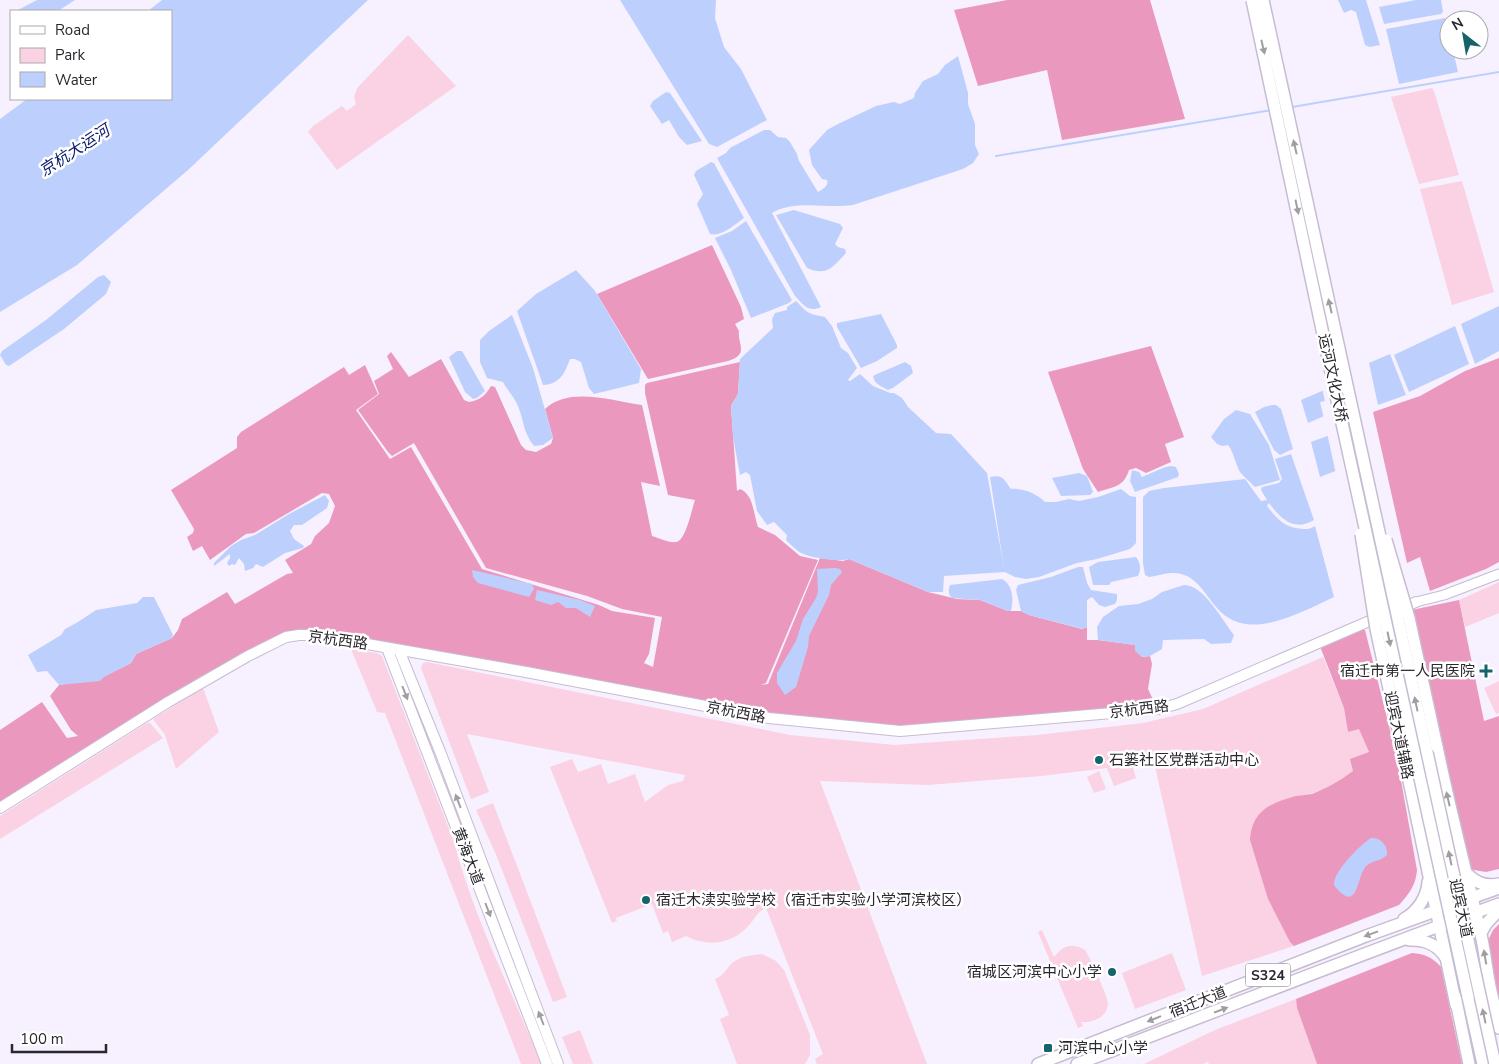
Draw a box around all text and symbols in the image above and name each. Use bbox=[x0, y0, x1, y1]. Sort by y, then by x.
legend bbox=[10, 10, 172, 100]
north arrow bbox=[1439, 10, 1489, 60]
text: N bbox=[1448, 13, 1467, 35]
text: Road bbox=[55, 20, 90, 40]
one-way arrow bbox=[1259, 40, 1267, 55]
text: Park bbox=[55, 45, 85, 65]
text: Water bbox=[55, 70, 98, 90]
water label: 京杭大运河 bbox=[35, 118, 117, 182]
one-way arrow bbox=[1291, 140, 1299, 155]
one-way arrow bbox=[1293, 199, 1301, 215]
one-way arrow bbox=[1326, 298, 1334, 313]
street label: 运河文化大桥 bbox=[1314, 332, 1352, 424]
street label: 京杭西路 bbox=[307, 626, 369, 654]
one-way arrow bbox=[1386, 632, 1394, 648]
place label: 宿迁市第一人民医院 bbox=[1340, 661, 1475, 681]
marker: 宿迁市第一人民医院 bbox=[1479, 664, 1493, 678]
one-way arrow bbox=[401, 686, 409, 701]
street label: 迎宾大道辅路 bbox=[1380, 689, 1418, 781]
street label: 京杭西路 bbox=[1108, 695, 1170, 723]
street label: 京杭西路 bbox=[705, 696, 767, 728]
one-way arrow bbox=[1412, 697, 1420, 712]
place label: 石篓社区党群活动中心 bbox=[1109, 750, 1259, 770]
marker: 石篓社区党群活动中心 bbox=[1093, 754, 1105, 766]
one-way arrow bbox=[1444, 791, 1452, 806]
one-way arrow bbox=[454, 794, 462, 808]
street label: 黄海大道 bbox=[448, 824, 488, 888]
one-way arrow bbox=[1445, 849, 1453, 865]
street label: 迎宾大道 bbox=[1445, 877, 1477, 939]
place label: 宿迁木渎实验学校（宿迁市实验小学河滨校区） bbox=[656, 890, 971, 910]
marker: 宿迁木渎实验学校（宿迁市实验小学河滨校区） bbox=[640, 894, 652, 906]
one-way arrow bbox=[484, 903, 492, 918]
one-way arrow bbox=[1363, 930, 1378, 938]
one-way arrow bbox=[1480, 949, 1488, 965]
place label: 宿城区河滨中心小学 bbox=[967, 962, 1102, 982]
road number: S324 bbox=[1246, 964, 1290, 986]
marker: 宿城区河滨中心小学 bbox=[1106, 966, 1118, 978]
street label: 宿迁大道 bbox=[1166, 982, 1230, 1022]
one-way arrow bbox=[1214, 1006, 1229, 1014]
one-way arrow bbox=[1480, 1009, 1488, 1024]
one-way arrow bbox=[537, 1011, 544, 1026]
one-way arrow bbox=[1146, 1015, 1161, 1023]
scale bar bbox=[12, 1022, 106, 1054]
text: 100 m bbox=[20, 1029, 64, 1049]
place label: 河滨中心小学 bbox=[1058, 1038, 1148, 1058]
marker: 河滨中心小学 bbox=[1042, 1042, 1054, 1054]

